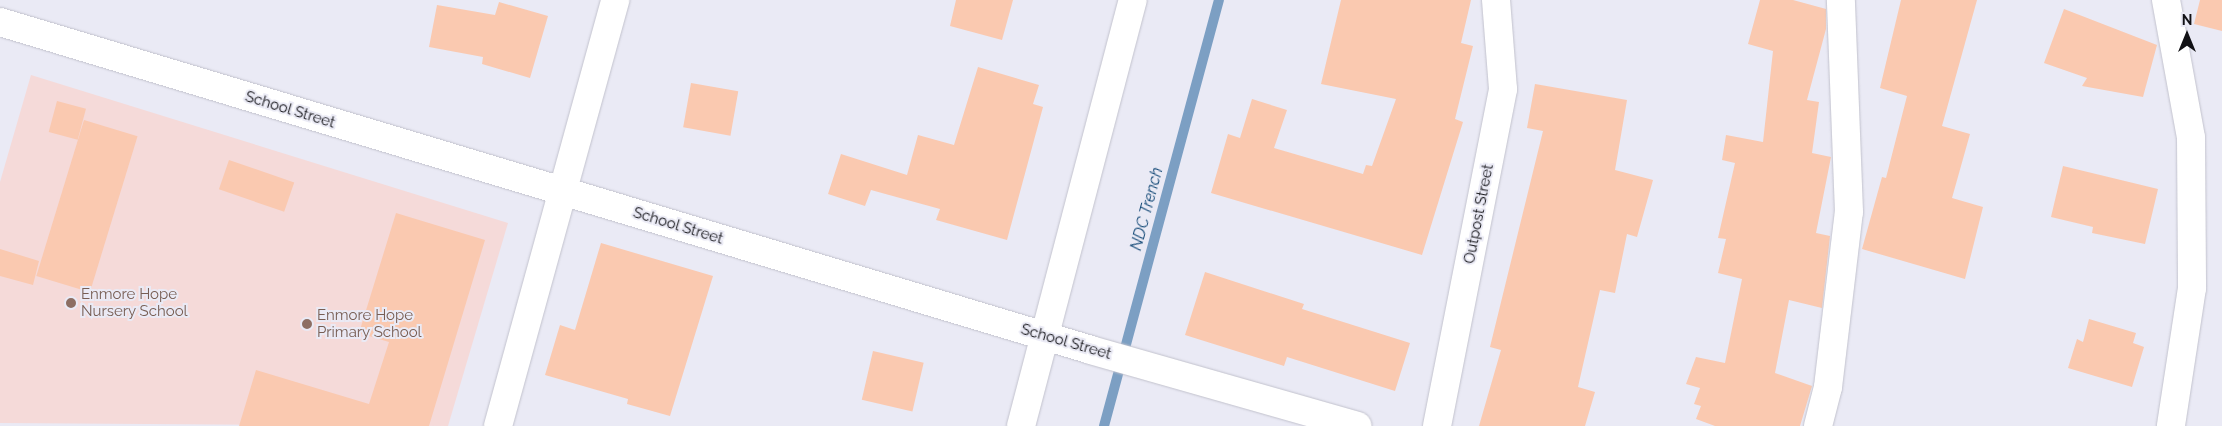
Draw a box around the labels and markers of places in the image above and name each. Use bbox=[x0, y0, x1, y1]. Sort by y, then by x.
place label: Enmore Hope Nursery School bbox=[81, 285, 188, 320]
marker: Enmore Hope Nursery School bbox=[65, 297, 77, 309]
place label: Enmore Hope Primary School bbox=[317, 306, 422, 341]
marker: Enmore Hope Primary School bbox=[301, 318, 313, 330]

